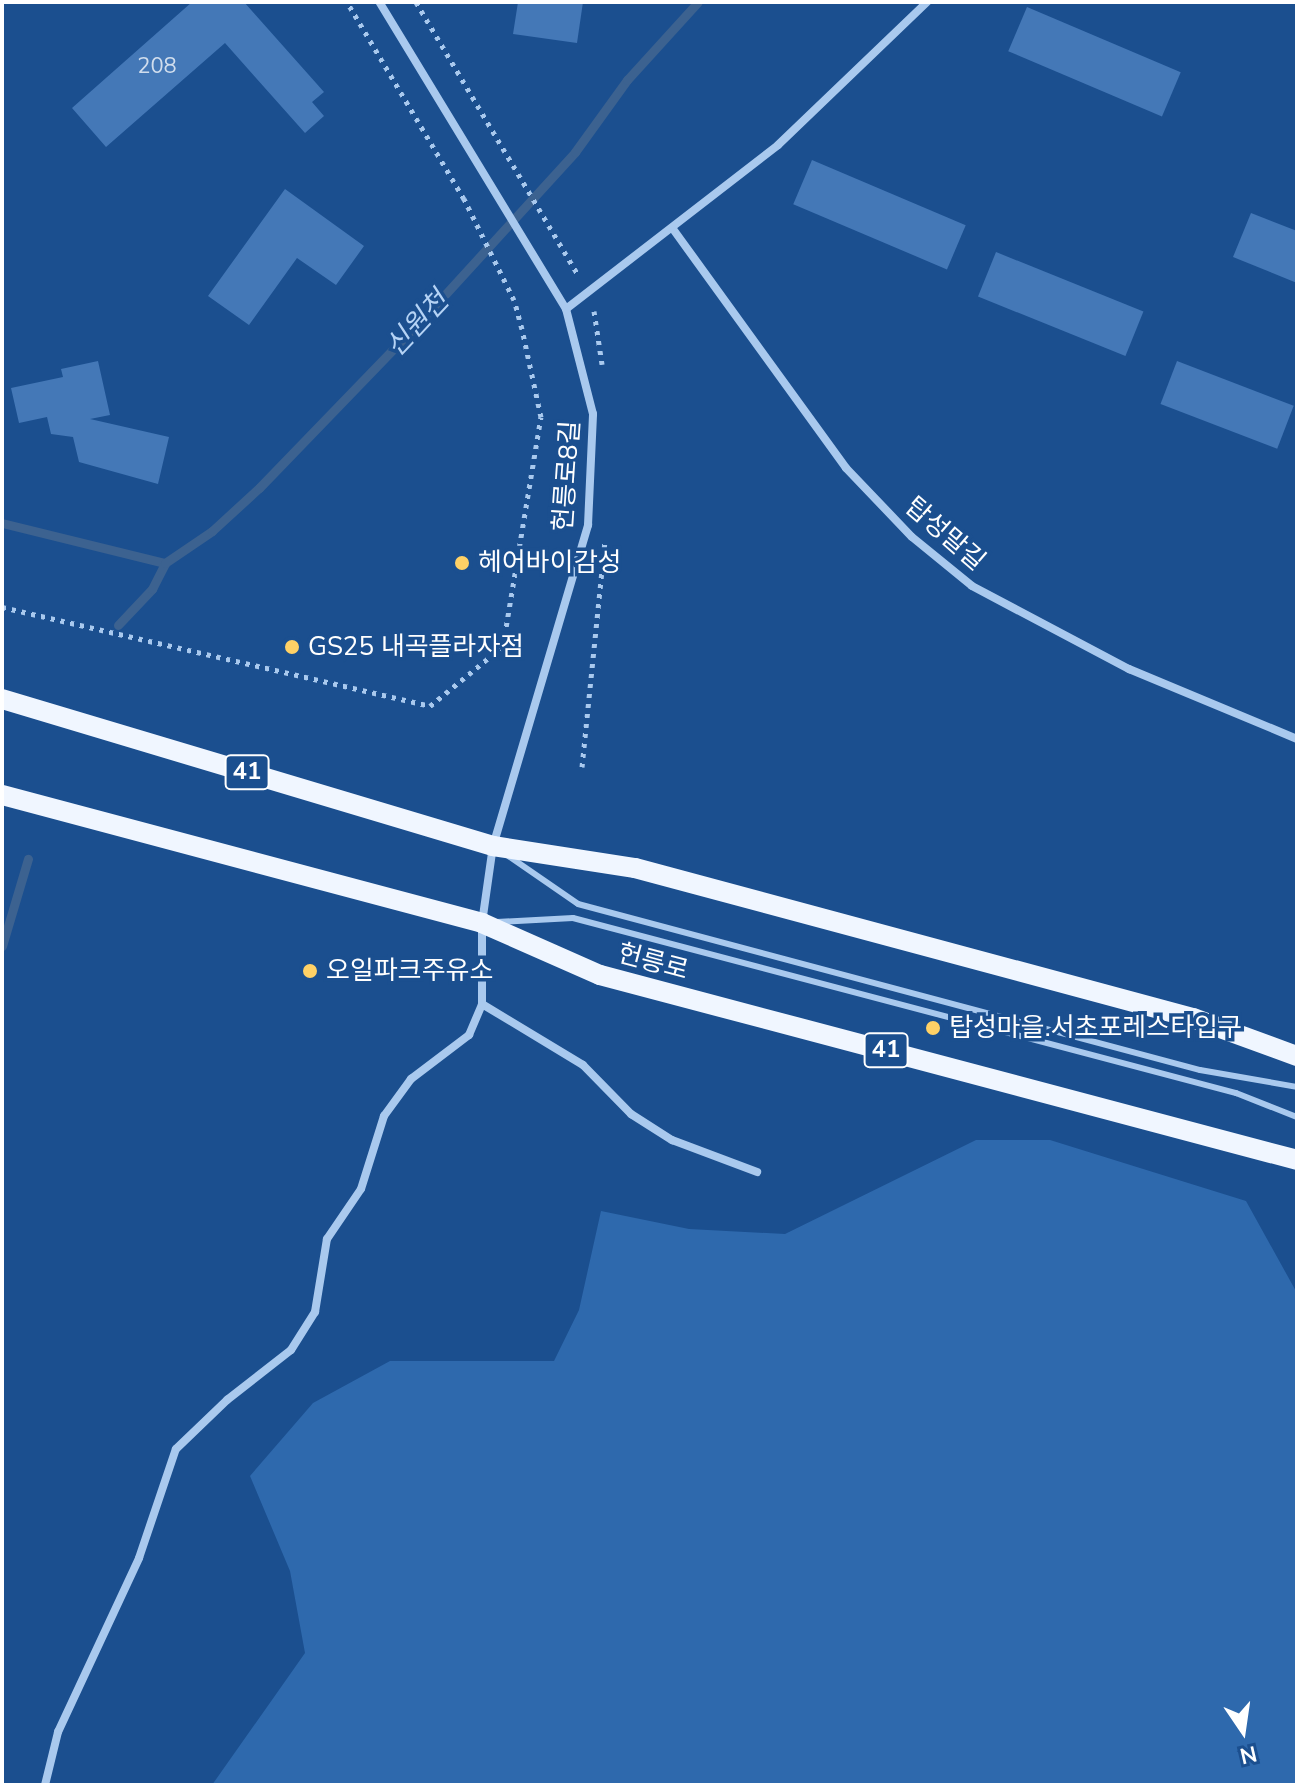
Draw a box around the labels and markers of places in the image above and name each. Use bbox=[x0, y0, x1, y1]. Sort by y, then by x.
place label: 헤어바이감성 bbox=[478, 547, 622, 579]
marker: 헤어바이감성 bbox=[453, 554, 471, 572]
place label: GS25 내곡플라자점 bbox=[308, 631, 524, 663]
marker: GS25 내곡플라자점 bbox=[283, 638, 301, 656]
place label: 오일파크주유소 bbox=[326, 955, 493, 987]
marker: 오일파크주유소 bbox=[301, 962, 319, 980]
place label: 탑성마을.서초포레스타입구 bbox=[949, 1012, 1242, 1044]
marker: 탑성마을.서초포레스타입구 bbox=[924, 1019, 942, 1037]

